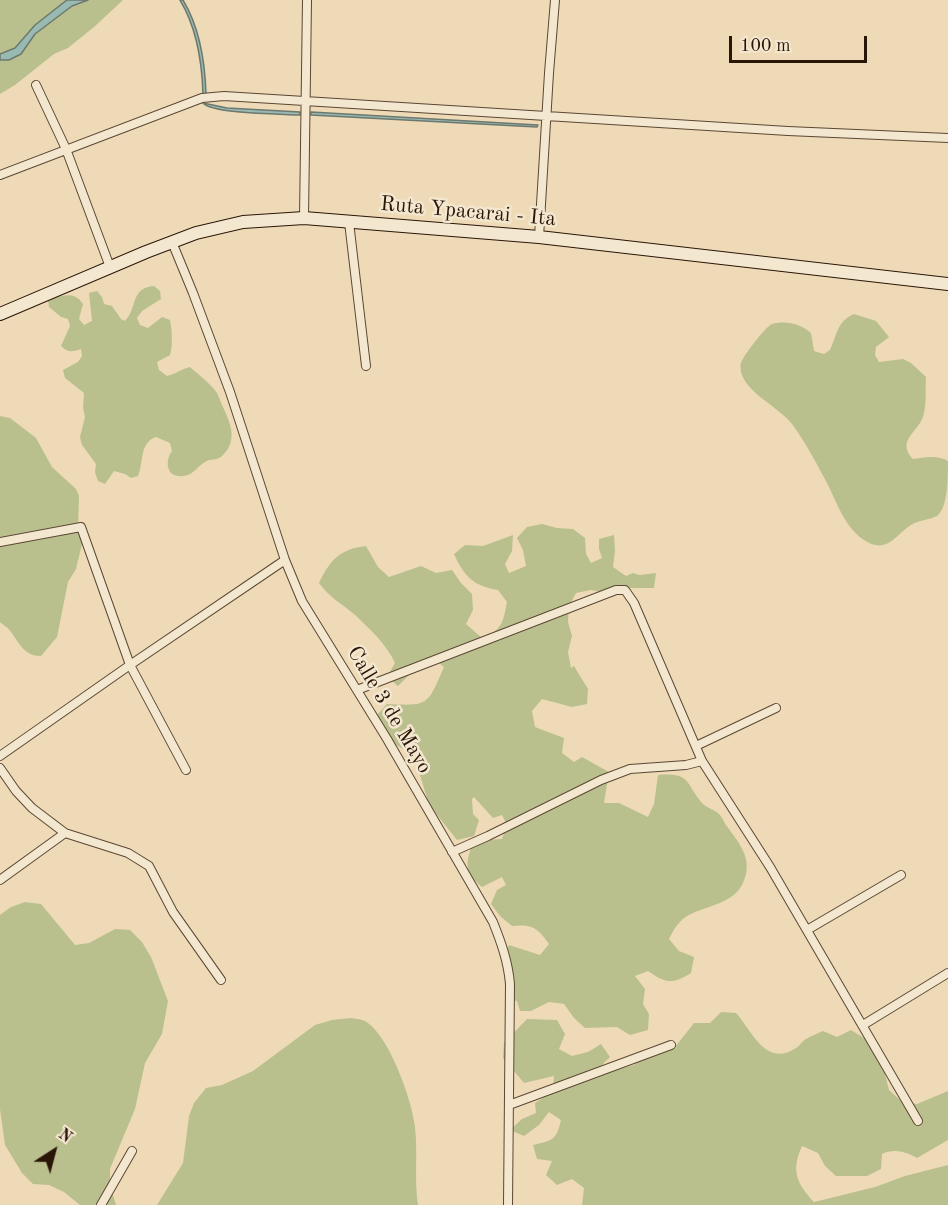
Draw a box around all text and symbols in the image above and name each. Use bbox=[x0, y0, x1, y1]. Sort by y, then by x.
scale bar bbox=[732, 24, 870, 62]
text: 100 m bbox=[740, 37, 791, 55]
street label: Ruta Ypacarai - Ita bbox=[379, 192, 557, 232]
street label: Calle 3 de Mayo bbox=[341, 642, 437, 778]
north arrow bbox=[24, 1121, 84, 1181]
text: N bbox=[55, 1126, 74, 1147]

